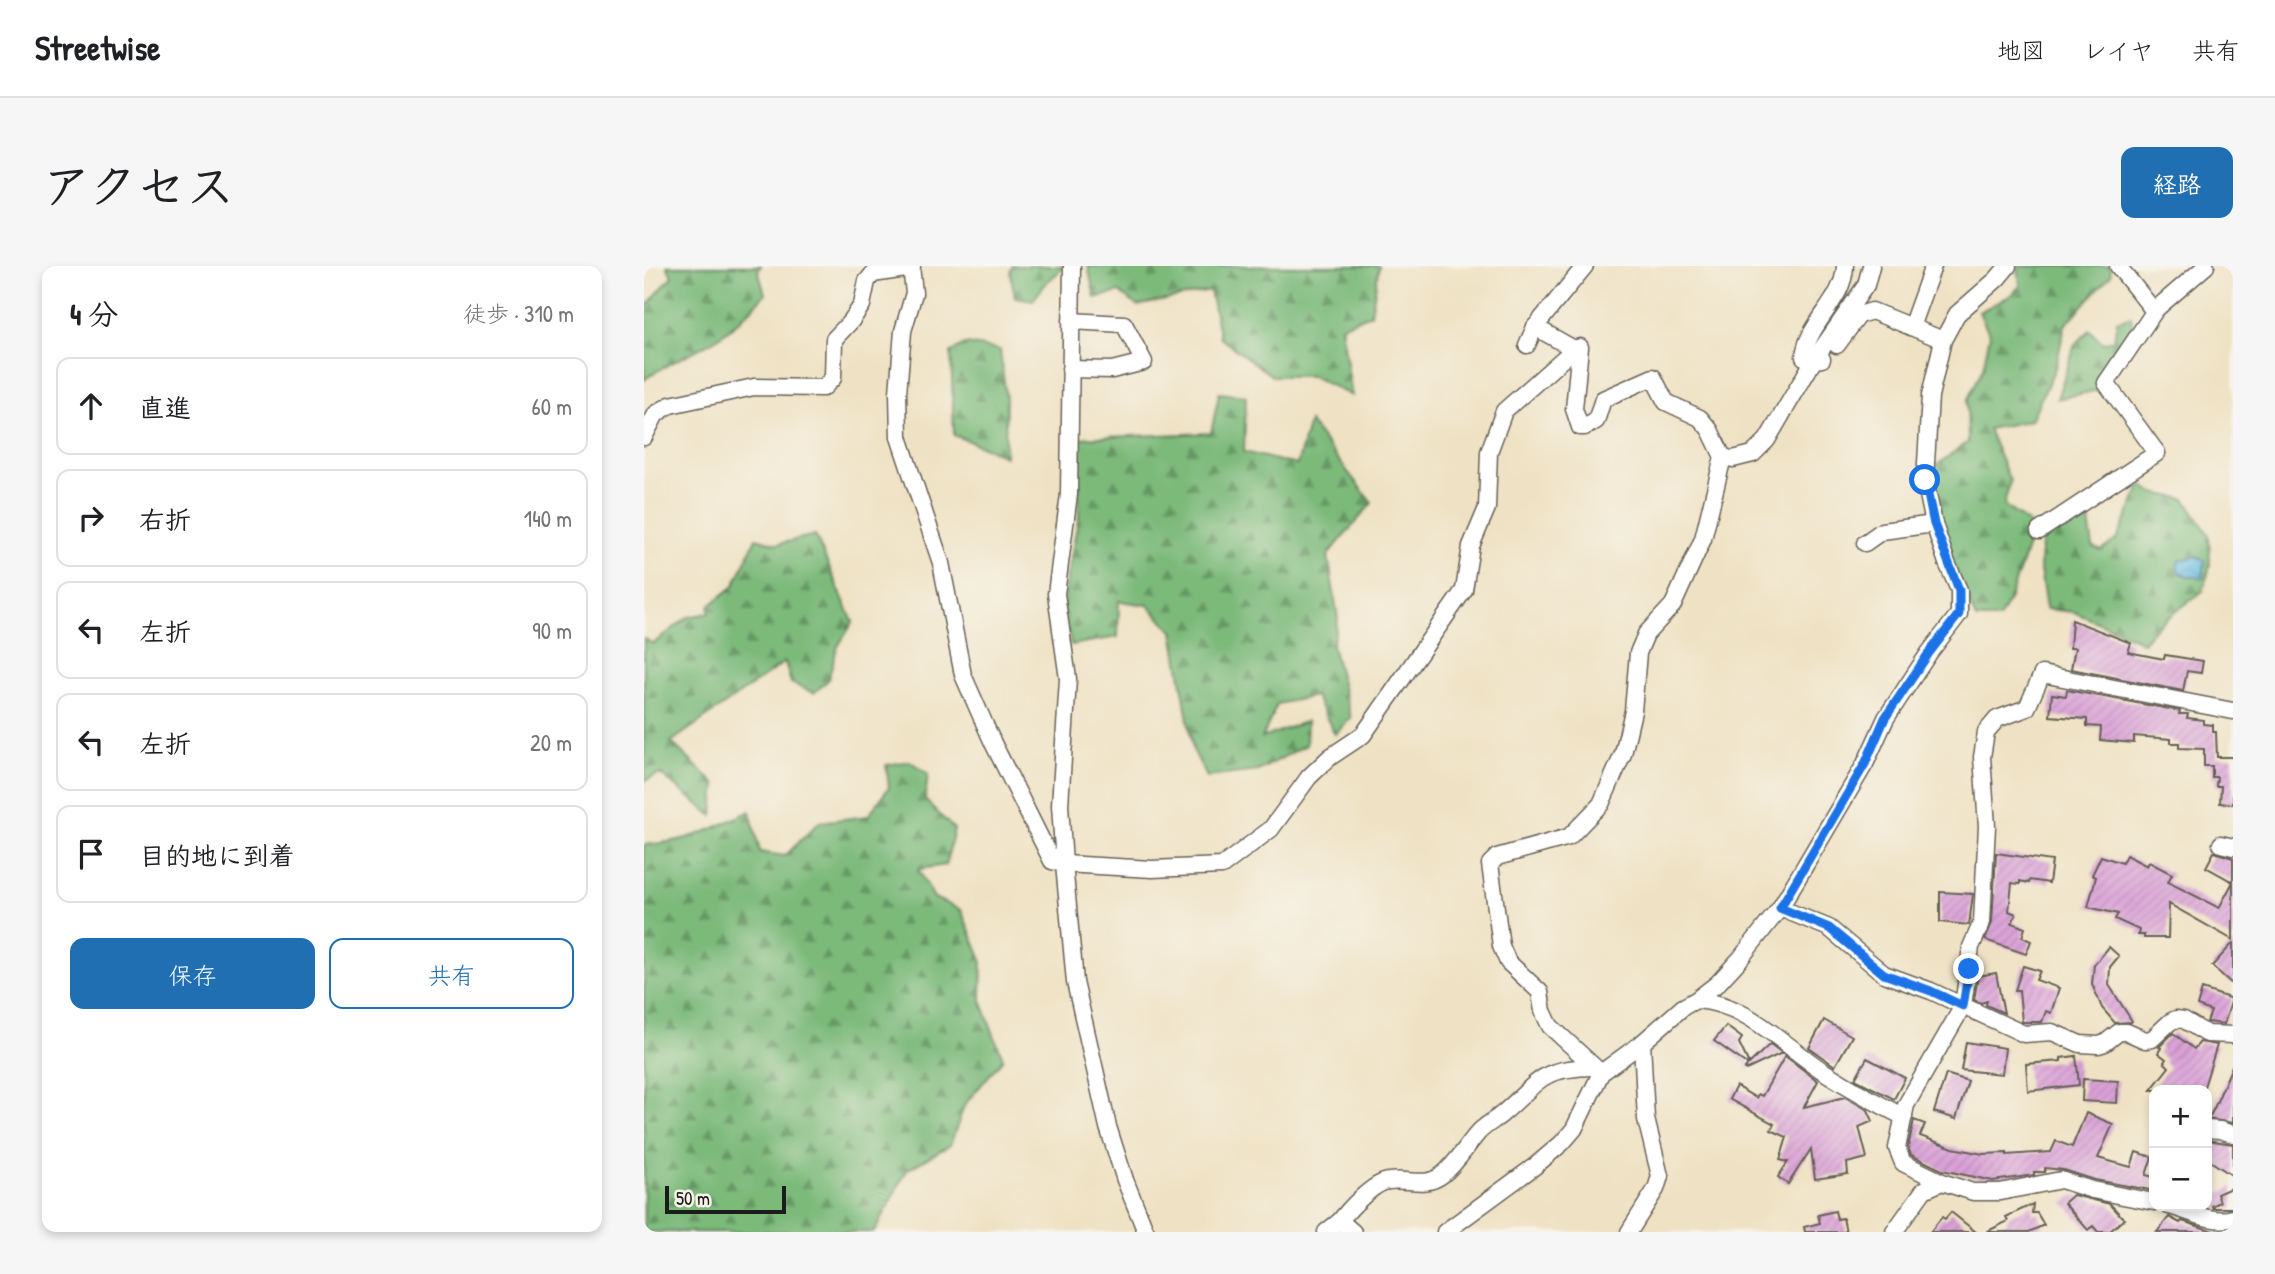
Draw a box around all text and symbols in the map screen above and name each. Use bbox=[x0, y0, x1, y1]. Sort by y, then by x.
text: Streetwise bbox=[35, 26, 160, 70]
text: 地図 bbox=[1997, 34, 2045, 66]
text: レイヤ bbox=[2083, 34, 2154, 66]
text: 共有 bbox=[2192, 34, 2240, 66]
button: 経路 bbox=[2121, 147, 2233, 218]
text: アクセス bbox=[42, 152, 235, 218]
text: 4 分 bbox=[70, 294, 118, 334]
text: 徒歩 · 310 m bbox=[463, 298, 574, 329]
icon: ahead bbox=[72, 387, 110, 425]
text: 直進 bbox=[139, 390, 191, 425]
text: 60 m bbox=[532, 391, 572, 422]
route start bbox=[1909, 464, 1940, 495]
icon: right bbox=[72, 499, 110, 537]
text: 右折 bbox=[139, 502, 191, 537]
text: 140 m bbox=[524, 503, 572, 534]
icon: left bbox=[72, 611, 110, 649]
text: 左折 bbox=[139, 614, 191, 649]
text: 90 m bbox=[532, 615, 572, 646]
icon: left bbox=[72, 723, 110, 761]
text: 左折 bbox=[139, 726, 191, 761]
text: 20 m bbox=[530, 727, 572, 758]
icon: arrive bbox=[72, 835, 110, 873]
text: 目的地に到着 bbox=[139, 838, 295, 873]
button: 保存 bbox=[70, 938, 315, 1009]
button: 共有 bbox=[329, 938, 574, 1009]
route end bbox=[1953, 953, 1984, 984]
map controls bbox=[2149, 1085, 2212, 1211]
button: + bbox=[2149, 1085, 2212, 1148]
button: − bbox=[2149, 1148, 2212, 1211]
scale bar bbox=[665, 1183, 786, 1215]
text: 50 m bbox=[676, 1185, 710, 1211]

